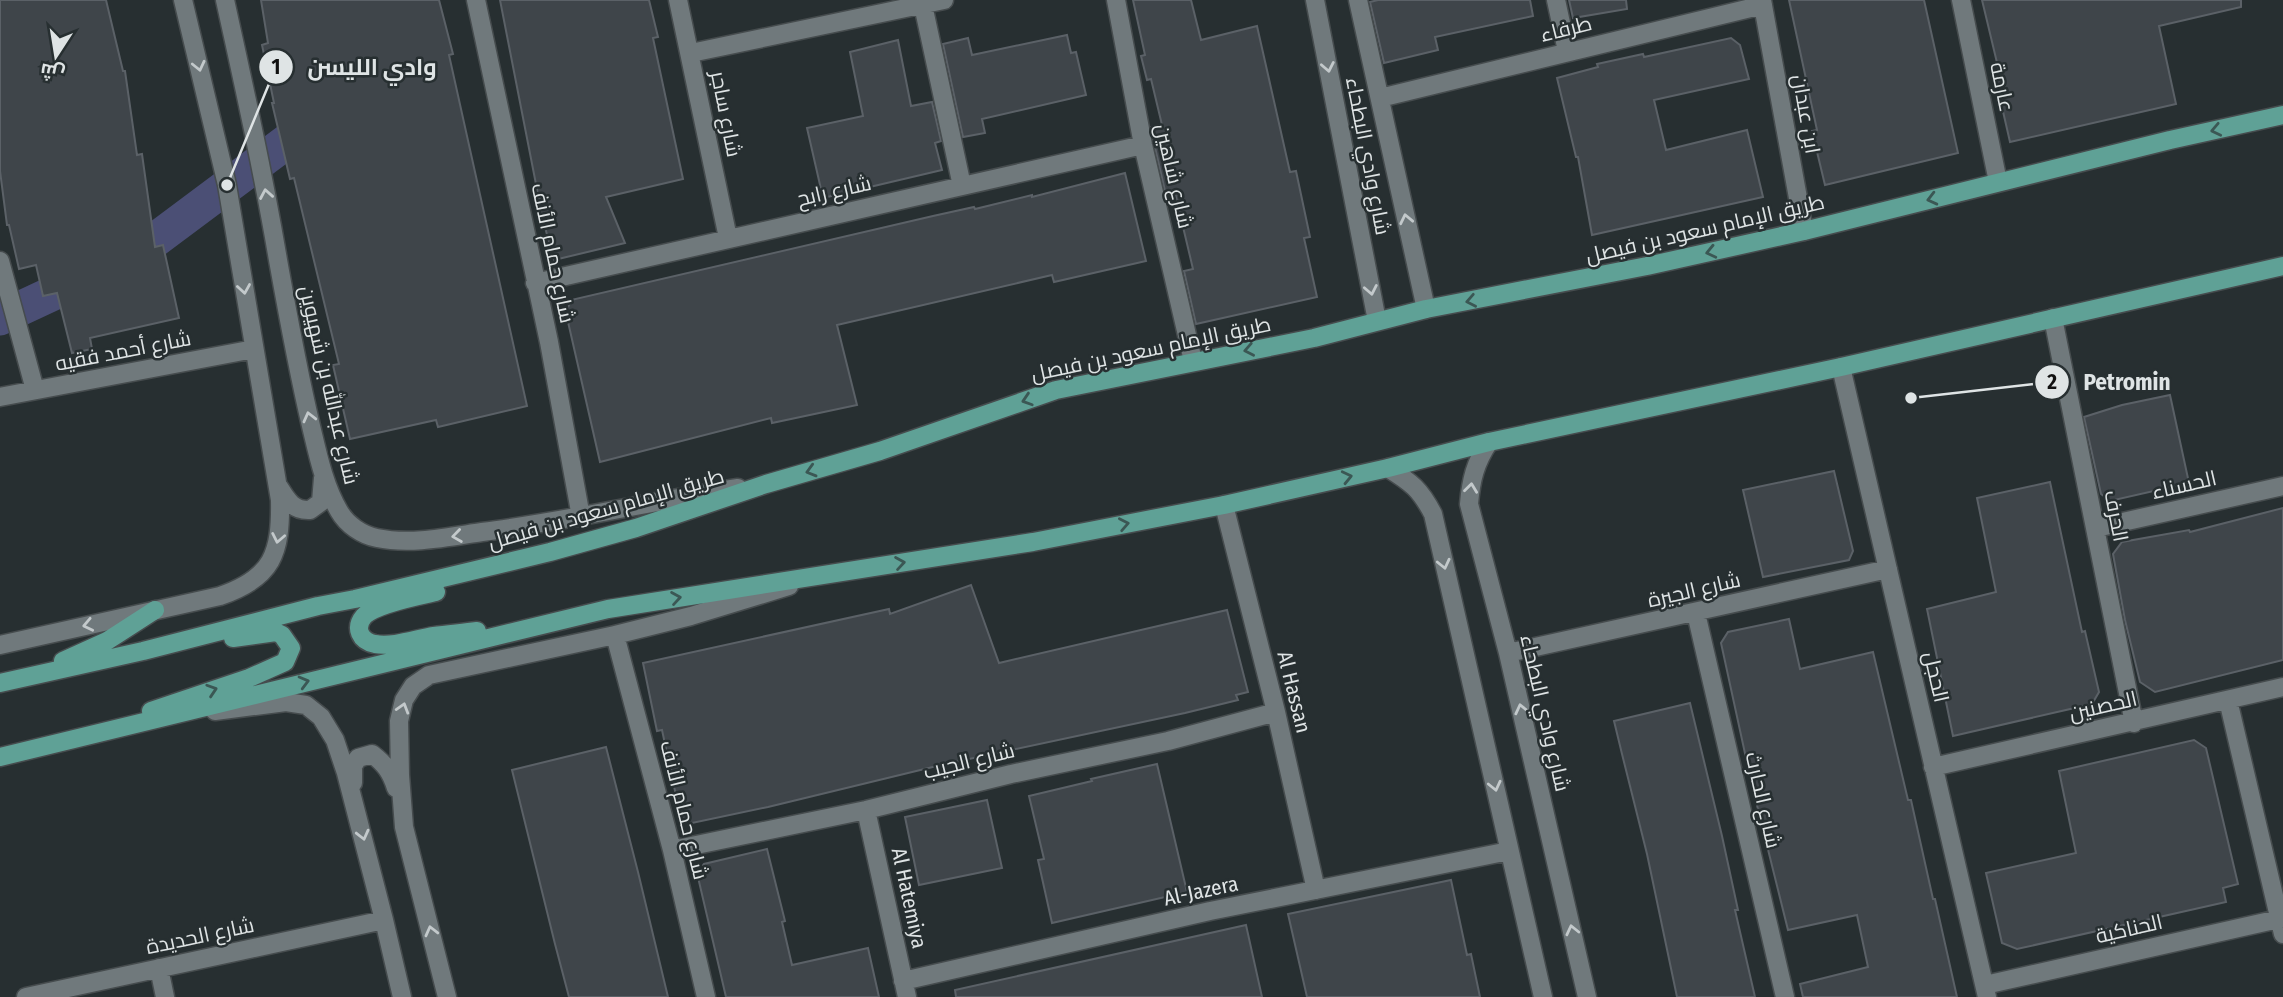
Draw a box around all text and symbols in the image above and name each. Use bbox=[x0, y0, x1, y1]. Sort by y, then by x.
street label: طرفاء bbox=[1537, 10, 1595, 48]
north arrow bbox=[21, 21, 91, 91]
callout: وادي الليسن bbox=[258, 45, 451, 89]
text: وادي الليسن bbox=[307, 53, 437, 86]
text: 1 bbox=[272, 54, 280, 80]
text: ش bbox=[38, 58, 67, 86]
one-way arrow bbox=[191, 60, 205, 72]
street label: عارمة bbox=[1984, 60, 2020, 114]
one-way arrow bbox=[1320, 61, 1335, 73]
street label: شارع ساجر bbox=[704, 68, 747, 159]
street label: ابن عبدان bbox=[1786, 72, 1826, 156]
street label: شارع وادي البطحاء bbox=[1337, 75, 1396, 238]
street label: شارع شاهين bbox=[1148, 121, 1199, 231]
one-way arrow bbox=[2210, 121, 2222, 136]
street label: شارع رابح bbox=[794, 170, 874, 213]
street label: شارع حمام الأنف bbox=[524, 181, 581, 326]
one-way arrow bbox=[259, 188, 274, 200]
street label: طريق الإمام سعود بن فيصل bbox=[1583, 189, 1827, 270]
one-way arrow bbox=[1926, 191, 1938, 205]
one-way arrow bbox=[1400, 213, 1415, 225]
one-way arrow bbox=[1705, 244, 1717, 258]
one-way arrow bbox=[236, 283, 251, 295]
street label: شارع عبدالله بن شهيوين bbox=[293, 283, 365, 487]
one-way arrow bbox=[1363, 284, 1378, 296]
one-way arrow bbox=[1465, 292, 1477, 307]
street label: طريق الإمام سعود بن فيصل bbox=[1029, 311, 1274, 388]
street label: شارع أحمد فقيه bbox=[53, 325, 193, 378]
one-way arrow bbox=[1243, 342, 1255, 357]
callout: Petromin bbox=[2034, 360, 2185, 404]
text: Petromin bbox=[2083, 368, 2171, 396]
text: 2 bbox=[2046, 369, 2057, 395]
one-way arrow bbox=[1021, 391, 1033, 406]
one-way arrow bbox=[303, 411, 317, 423]
street label: طريق الإمام سعود بن فيصل bbox=[485, 463, 727, 556]
one-way arrow bbox=[805, 463, 817, 478]
street label: الحسناء bbox=[2149, 465, 2219, 505]
one-way arrow bbox=[1341, 471, 1353, 486]
one-way arrow bbox=[1463, 482, 1478, 493]
street label: الحرف bbox=[2098, 488, 2134, 544]
one-way arrow bbox=[1118, 518, 1130, 533]
one-way arrow bbox=[451, 528, 463, 543]
one-way arrow bbox=[271, 532, 286, 544]
one-way arrow bbox=[894, 556, 906, 571]
one-way arrow bbox=[1436, 558, 1451, 570]
street label: شارع الجيرة bbox=[1645, 567, 1743, 614]
one-way arrow bbox=[670, 591, 681, 606]
one-way arrow bbox=[83, 617, 95, 632]
street label: شارع وادي البطحاء bbox=[1511, 632, 1576, 795]
street label: Al Hassan bbox=[1271, 648, 1317, 736]
street label: الحجل bbox=[1918, 649, 1954, 705]
one-way arrow bbox=[298, 676, 310, 690]
one-way arrow bbox=[206, 684, 218, 698]
street label: الحصنين bbox=[2066, 686, 2140, 726]
one-way arrow bbox=[395, 702, 410, 714]
one-way arrow bbox=[1515, 703, 1529, 715]
street label: شارع الجيب bbox=[921, 737, 1018, 786]
street label: شارع حمام الأنف bbox=[653, 738, 714, 883]
street label: شارع الحارث bbox=[1738, 749, 1787, 851]
one-way arrow bbox=[1486, 780, 1501, 792]
one-way arrow bbox=[355, 829, 369, 841]
street label: Al Hatemiya bbox=[886, 845, 932, 951]
street label: Al-Jazera bbox=[1161, 870, 1241, 912]
street label: الحناكية bbox=[2093, 909, 2165, 949]
street label: شارع الحديدة bbox=[143, 912, 257, 961]
one-way arrow bbox=[425, 925, 439, 937]
one-way arrow bbox=[1565, 925, 1580, 937]

